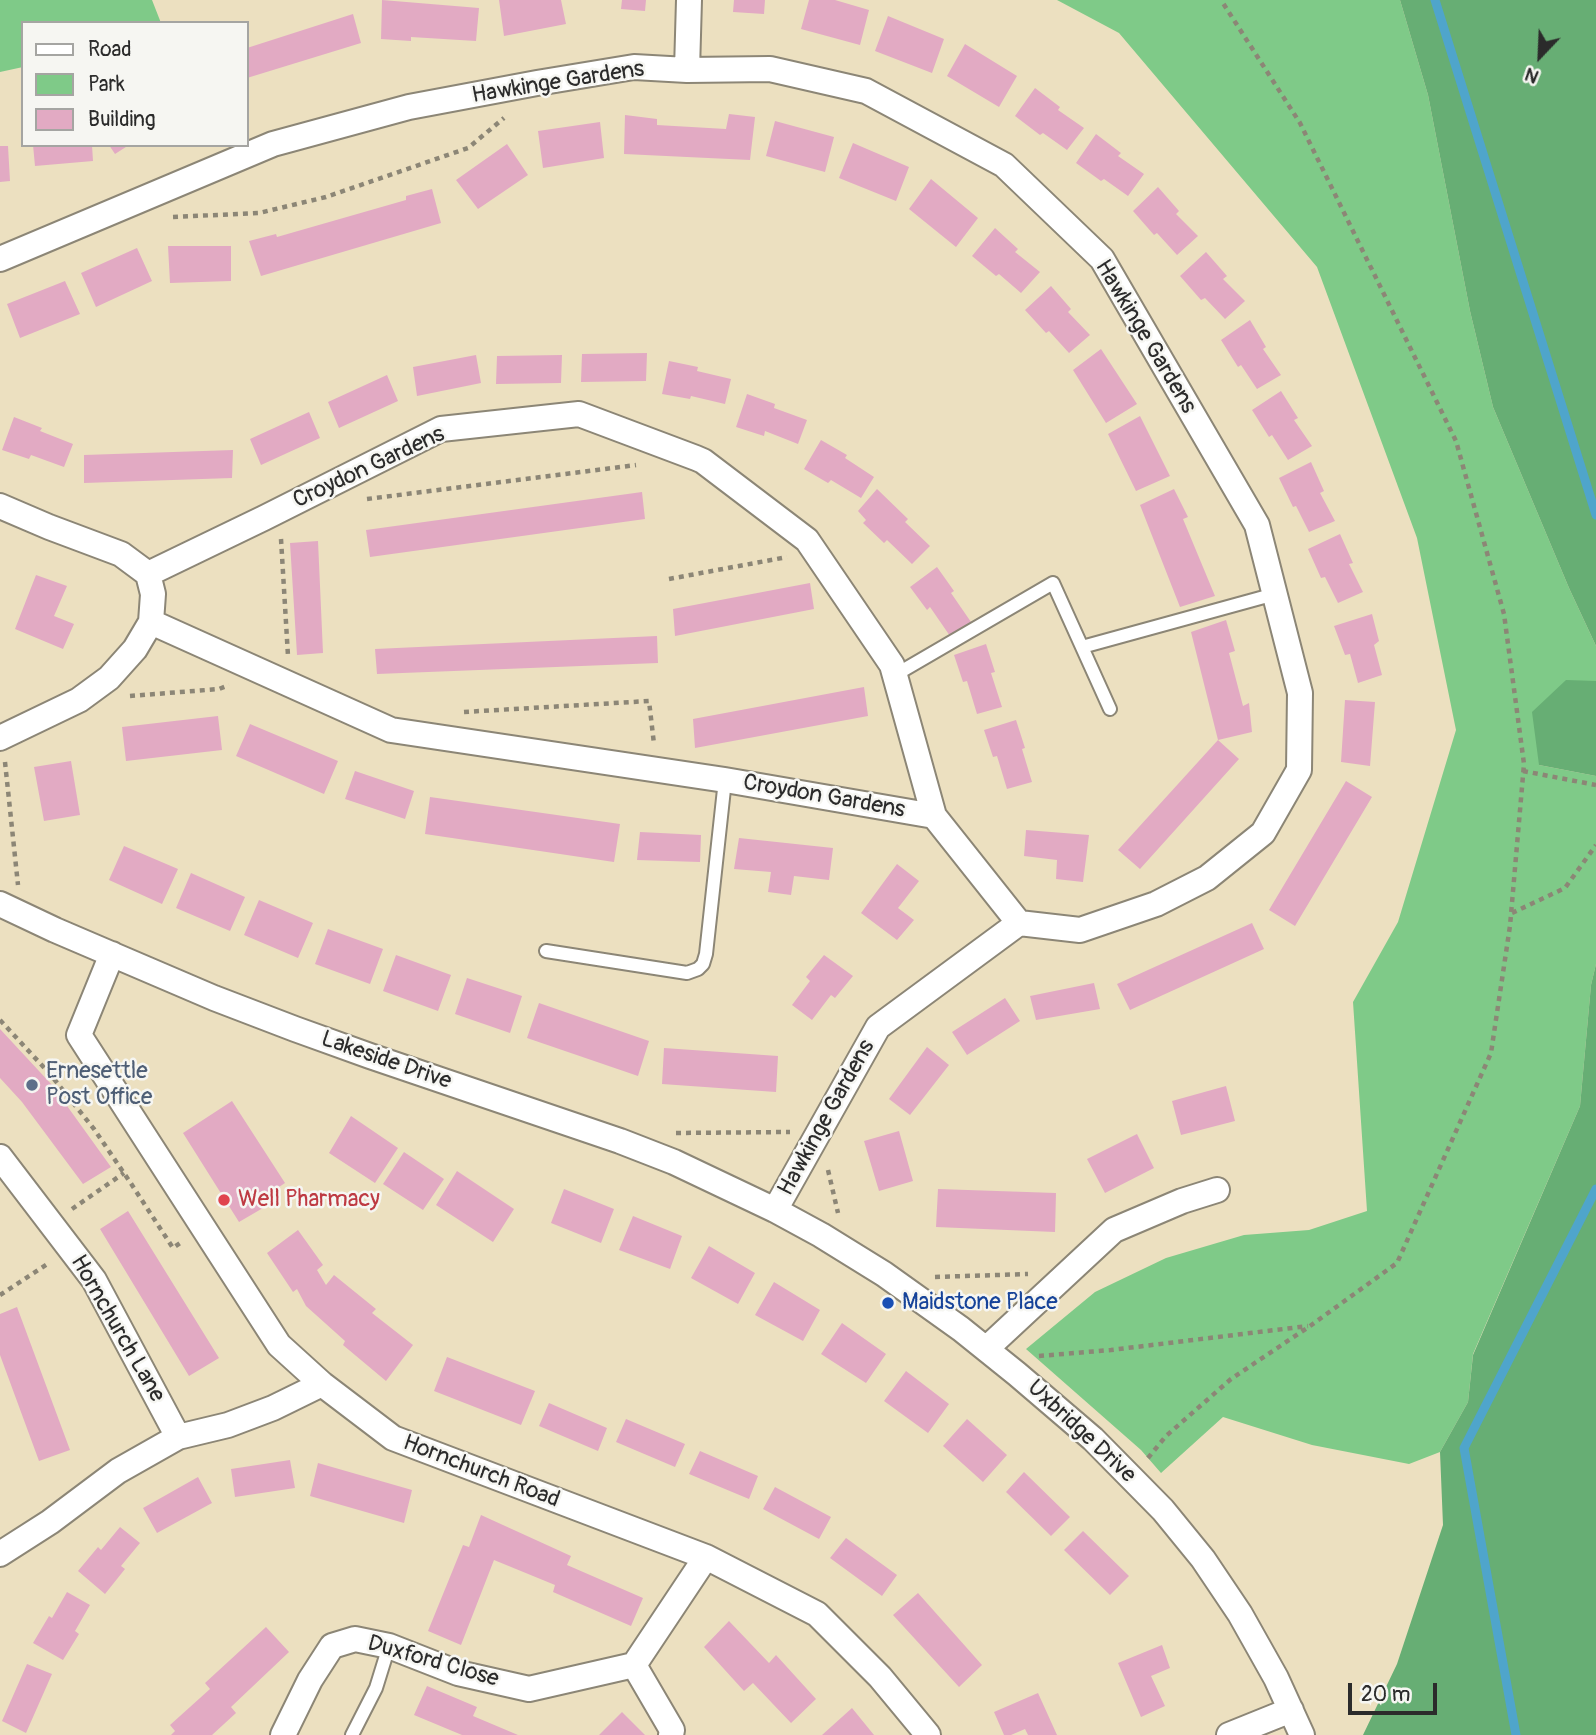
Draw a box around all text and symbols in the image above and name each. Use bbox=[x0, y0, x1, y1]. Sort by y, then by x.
legend bbox=[21, 21, 248, 147]
north arrow bbox=[1505, 21, 1575, 91]
text: Road bbox=[88, 36, 132, 63]
street label: Hawkinge Gardens bbox=[470, 56, 646, 110]
text: N bbox=[1521, 62, 1542, 89]
text: Park bbox=[88, 71, 125, 98]
text: Building bbox=[88, 106, 155, 133]
street label: Hawkinge Gardens bbox=[1088, 255, 1202, 419]
street label: Croydon Gardens bbox=[289, 421, 449, 515]
street label: Croydon Gardens bbox=[741, 769, 907, 825]
street label: Lakeside Drive bbox=[317, 1026, 455, 1096]
street label: Hawkinge Gardens bbox=[773, 1035, 881, 1201]
place label: Ernesettle Post Office bbox=[46, 1058, 152, 1112]
marker: Ernesettle Post Office bbox=[24, 1077, 40, 1093]
place label: Well Pharmacy bbox=[238, 1186, 380, 1214]
marker: Well Pharmacy bbox=[216, 1192, 232, 1208]
street label: Hornchurch Lane bbox=[64, 1251, 170, 1407]
place label: Maidstone Place bbox=[902, 1289, 1058, 1317]
marker: Maidstone Place bbox=[880, 1295, 896, 1311]
street label: Uxbridge Drive bbox=[1021, 1375, 1141, 1489]
street label: Hornchurch Road bbox=[399, 1429, 563, 1515]
street label: Duxford Close bbox=[364, 1630, 502, 1694]
scale bar bbox=[1351, 1668, 1440, 1712]
text: 20 m bbox=[1361, 1681, 1410, 1708]

